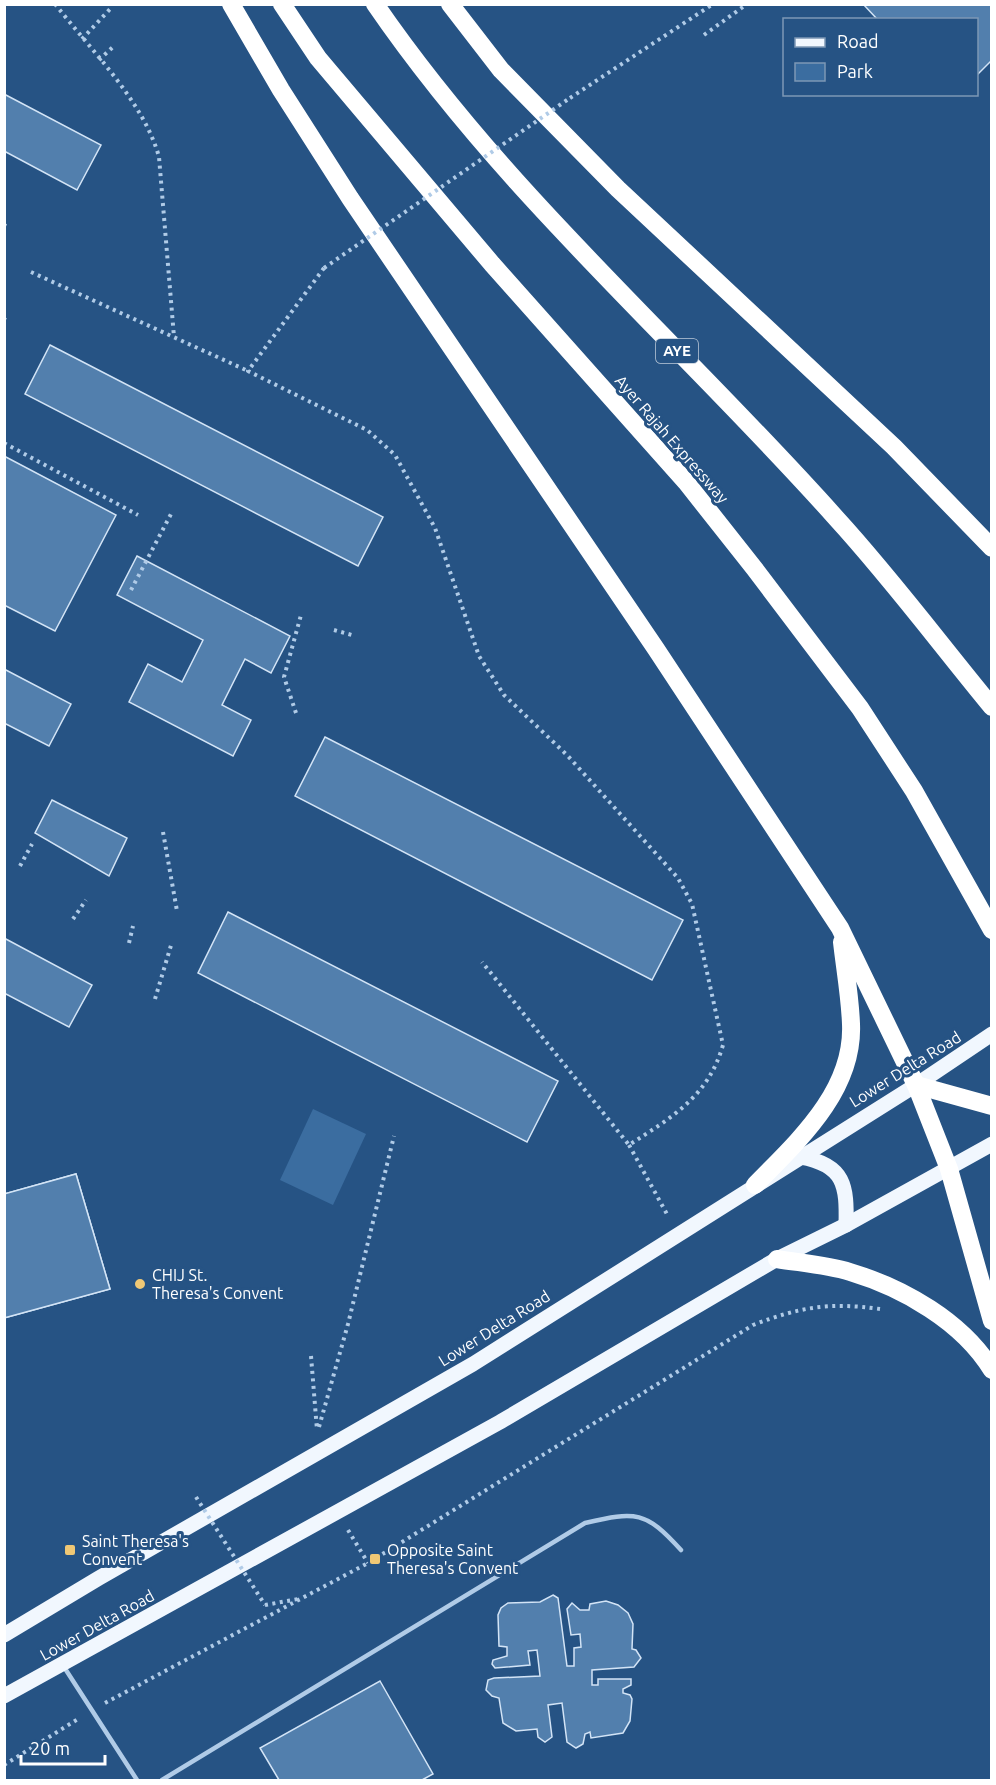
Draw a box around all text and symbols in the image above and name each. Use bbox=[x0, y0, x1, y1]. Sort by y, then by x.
legend bbox=[783, 18, 978, 96]
text: Road bbox=[837, 31, 879, 51]
text: Park bbox=[837, 61, 873, 81]
road number: AYE bbox=[656, 339, 698, 363]
street label: Ayer Rajah Expressway bbox=[612, 371, 733, 507]
street label: Lower Delta Road bbox=[846, 1028, 964, 1110]
place label: CHIJ St. Theresa's Convent bbox=[152, 1266, 284, 1302]
marker: CHIJ St. Theresa's Convent bbox=[133, 1277, 147, 1291]
street label: Lower Delta Road bbox=[435, 1287, 553, 1369]
place label: Saint Theresa's Convent bbox=[82, 1532, 189, 1568]
place label: Opposite Saint Theresa's Convent bbox=[387, 1541, 519, 1577]
marker: Saint Theresa's Convent bbox=[63, 1543, 77, 1557]
marker: Opposite Saint Theresa's Convent bbox=[368, 1552, 382, 1566]
street label: Lower Delta Road bbox=[37, 1586, 157, 1664]
scale bar bbox=[21, 1728, 105, 1766]
text: 20 m bbox=[30, 1738, 70, 1758]

